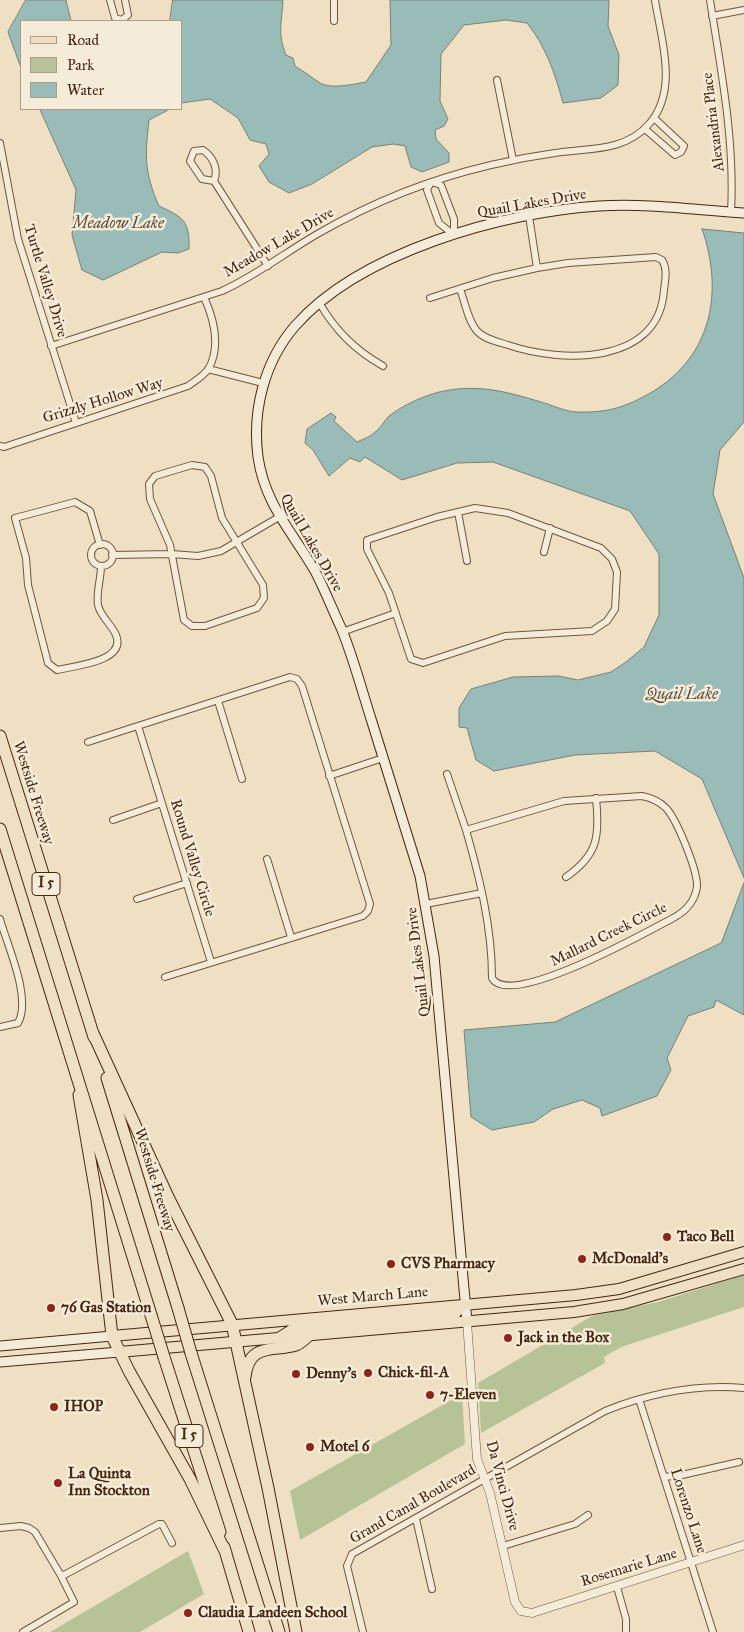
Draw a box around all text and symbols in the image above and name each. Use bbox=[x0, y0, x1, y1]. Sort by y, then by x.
legend bbox=[20, 20, 182, 110]
text: Road bbox=[67, 31, 99, 49]
text: Park bbox=[67, 56, 94, 74]
street label: Alexandria Place bbox=[699, 71, 729, 173]
text: Water bbox=[67, 81, 104, 99]
street label: Quail Lakes Drive bbox=[476, 186, 588, 222]
street label: Meadow Lake Drive bbox=[221, 204, 337, 282]
water label: Meadow Lake bbox=[72, 214, 164, 234]
street label: Turtle Valley Drive bbox=[19, 222, 71, 340]
street label: Grizzly Hollow Way bbox=[41, 374, 165, 428]
street label: Quail Lakes Drive bbox=[276, 491, 346, 595]
water label: Quail Lake bbox=[646, 685, 718, 705]
street label: Westside Freeway bbox=[9, 739, 57, 847]
street label: Round Valley Circle bbox=[166, 797, 218, 919]
road number: I 5 bbox=[32, 872, 60, 896]
street label: Mallard Creek Circle bbox=[548, 899, 670, 971]
street label: Quail Lakes Drive bbox=[403, 906, 435, 1018]
street label: Westside Freeway bbox=[130, 1126, 178, 1234]
place label: Taco Bell bbox=[677, 1228, 734, 1246]
marker: Taco Bell bbox=[661, 1231, 673, 1243]
place label: McDonald's bbox=[592, 1250, 668, 1268]
marker: McDonald's bbox=[576, 1253, 588, 1265]
place label: CVS Pharmacy bbox=[401, 1255, 495, 1273]
marker: CVS Pharmacy bbox=[385, 1258, 397, 1270]
street label: West March Lane bbox=[317, 1283, 429, 1311]
place label: 76 Gas Station bbox=[61, 1299, 151, 1317]
marker: 76 Gas Station bbox=[45, 1302, 57, 1314]
place label: Jack in the Box bbox=[518, 1329, 609, 1347]
marker: Jack in the Box bbox=[502, 1332, 514, 1344]
place label: Chick-fil-A bbox=[378, 1364, 449, 1382]
place label: Denny's bbox=[306, 1365, 356, 1383]
marker: Chick-fil-A bbox=[362, 1367, 374, 1379]
marker: Denny's bbox=[290, 1368, 302, 1380]
place label: 7-Eleven bbox=[440, 1386, 496, 1404]
marker: 7-Eleven bbox=[424, 1389, 436, 1401]
place label: IHOP bbox=[64, 1398, 103, 1416]
marker: IHOP bbox=[48, 1401, 60, 1413]
road number: I 5 bbox=[175, 1424, 203, 1448]
place label: Motel 6 bbox=[320, 1438, 369, 1456]
street label: Da Vinci Drive bbox=[481, 1439, 523, 1533]
marker: Motel 6 bbox=[304, 1441, 316, 1453]
street label: Grand Canal Boulevard bbox=[347, 1462, 479, 1548]
place label: La Quinta Inn Stockton bbox=[68, 1465, 150, 1500]
street label: Lorenzo Lane bbox=[666, 1466, 710, 1556]
marker: La Quinta Inn Stockton bbox=[52, 1477, 64, 1489]
street label: Rosemarie Lane bbox=[579, 1545, 679, 1591]
place label: Claudia Landeen School bbox=[198, 1604, 347, 1622]
marker: Claudia Landeen School bbox=[182, 1607, 194, 1619]

